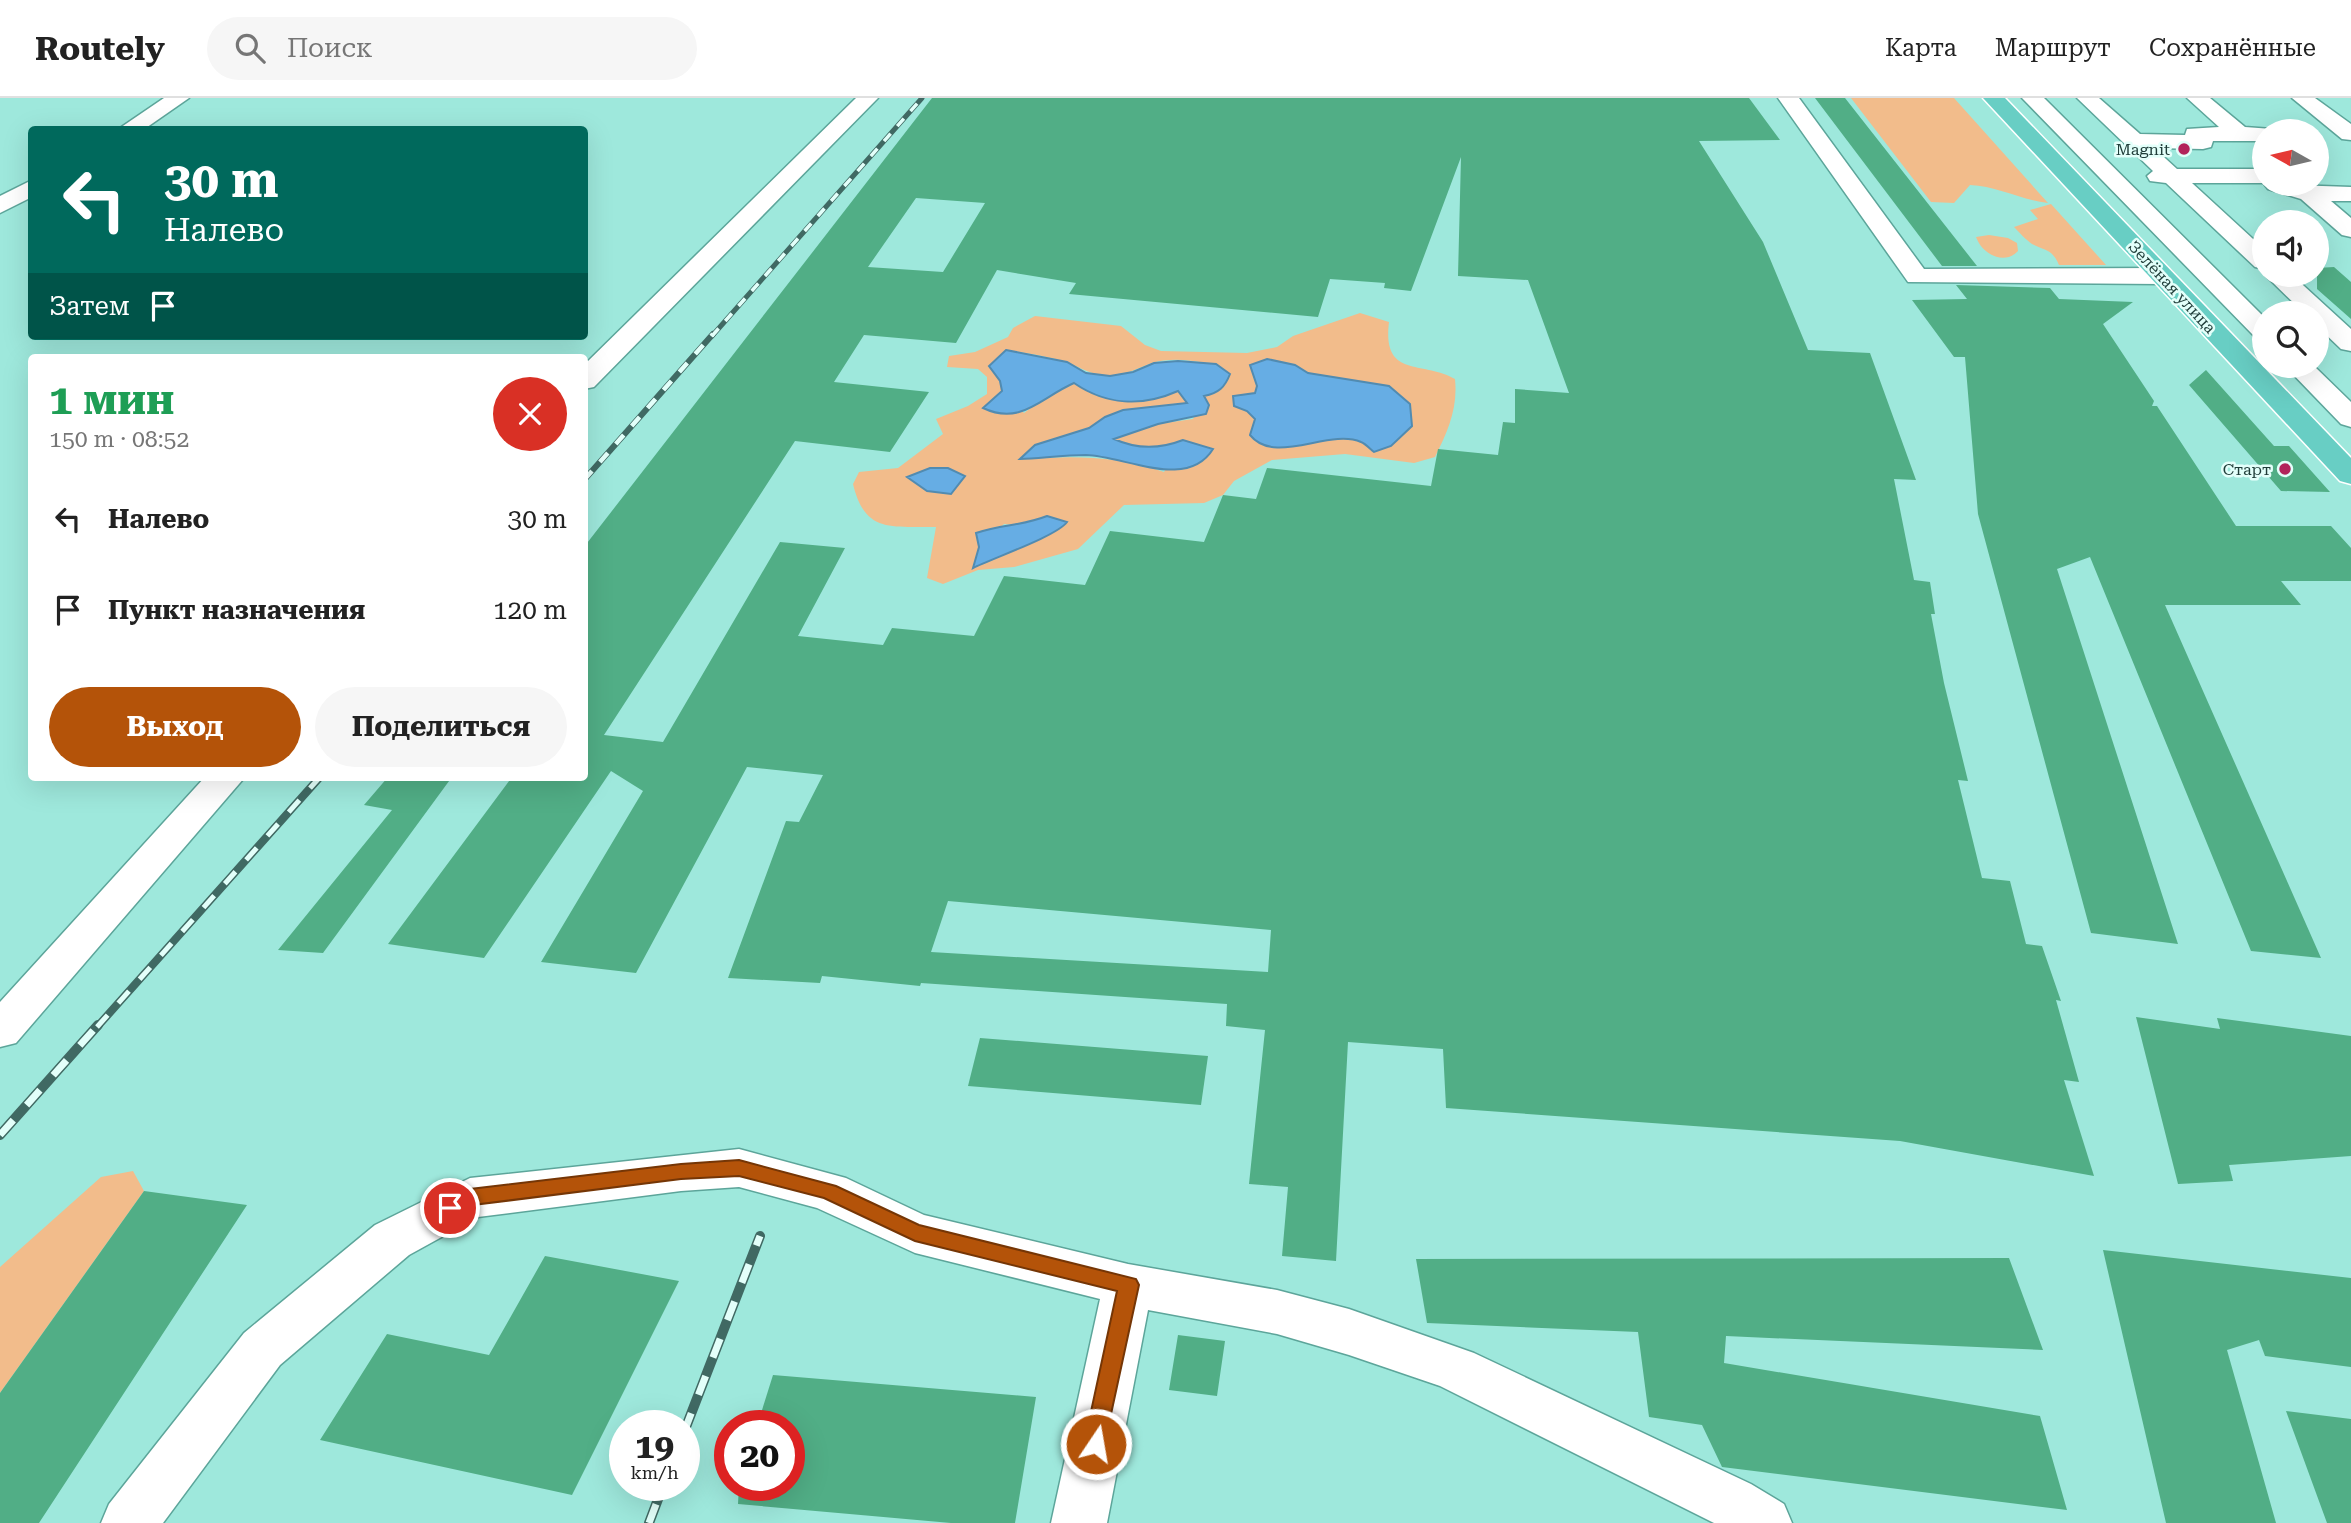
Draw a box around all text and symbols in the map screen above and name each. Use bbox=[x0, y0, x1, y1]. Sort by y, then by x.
search box bbox=[207, 17, 697, 80]
text: Routely bbox=[35, 29, 165, 68]
icon: search bbox=[231, 29, 269, 67]
text: Поиск bbox=[287, 33, 372, 63]
text: Карта bbox=[1885, 34, 1957, 62]
text: Маршрут bbox=[1995, 34, 2111, 62]
text: Сохранённые bbox=[2149, 34, 2316, 62]
north arrow bbox=[2252, 119, 2329, 196]
map controls bbox=[2252, 119, 2329, 378]
place label: Magnit bbox=[2116, 140, 2170, 159]
marker: Magnit bbox=[2176, 141, 2192, 157]
text: 30 m bbox=[164, 152, 279, 209]
icon: left bbox=[49, 154, 140, 245]
button: sound bbox=[2252, 210, 2329, 287]
text: Налево bbox=[164, 211, 284, 249]
street label: Зелёная улица bbox=[2124, 237, 2220, 337]
icon: arrive bbox=[144, 287, 182, 325]
text: Затем bbox=[49, 291, 130, 321]
button: search bbox=[2252, 301, 2329, 378]
text: 1 мин bbox=[49, 375, 174, 424]
button: close bbox=[493, 377, 567, 451]
text: 150 m · 08:52 bbox=[49, 426, 189, 453]
place label: Старт bbox=[2223, 460, 2271, 479]
marker: Старт bbox=[2277, 461, 2293, 477]
icon: left bbox=[49, 500, 87, 538]
text: Налево bbox=[108, 504, 209, 534]
text: 30 m bbox=[508, 504, 567, 534]
icon: arrive bbox=[49, 591, 87, 629]
text: Пункт назначения bbox=[108, 595, 365, 625]
text: 120 m bbox=[493, 595, 567, 625]
button: Выход bbox=[49, 687, 301, 767]
button: Поделиться bbox=[315, 687, 567, 767]
pin bbox=[420, 1178, 480, 1238]
icon: arrive bbox=[431, 1189, 469, 1227]
position arrow bbox=[1059, 1407, 1133, 1481]
speed limit sign: 20 bbox=[714, 1410, 805, 1501]
text: 19 bbox=[635, 1426, 674, 1467]
text: km/h bbox=[630, 1462, 679, 1483]

